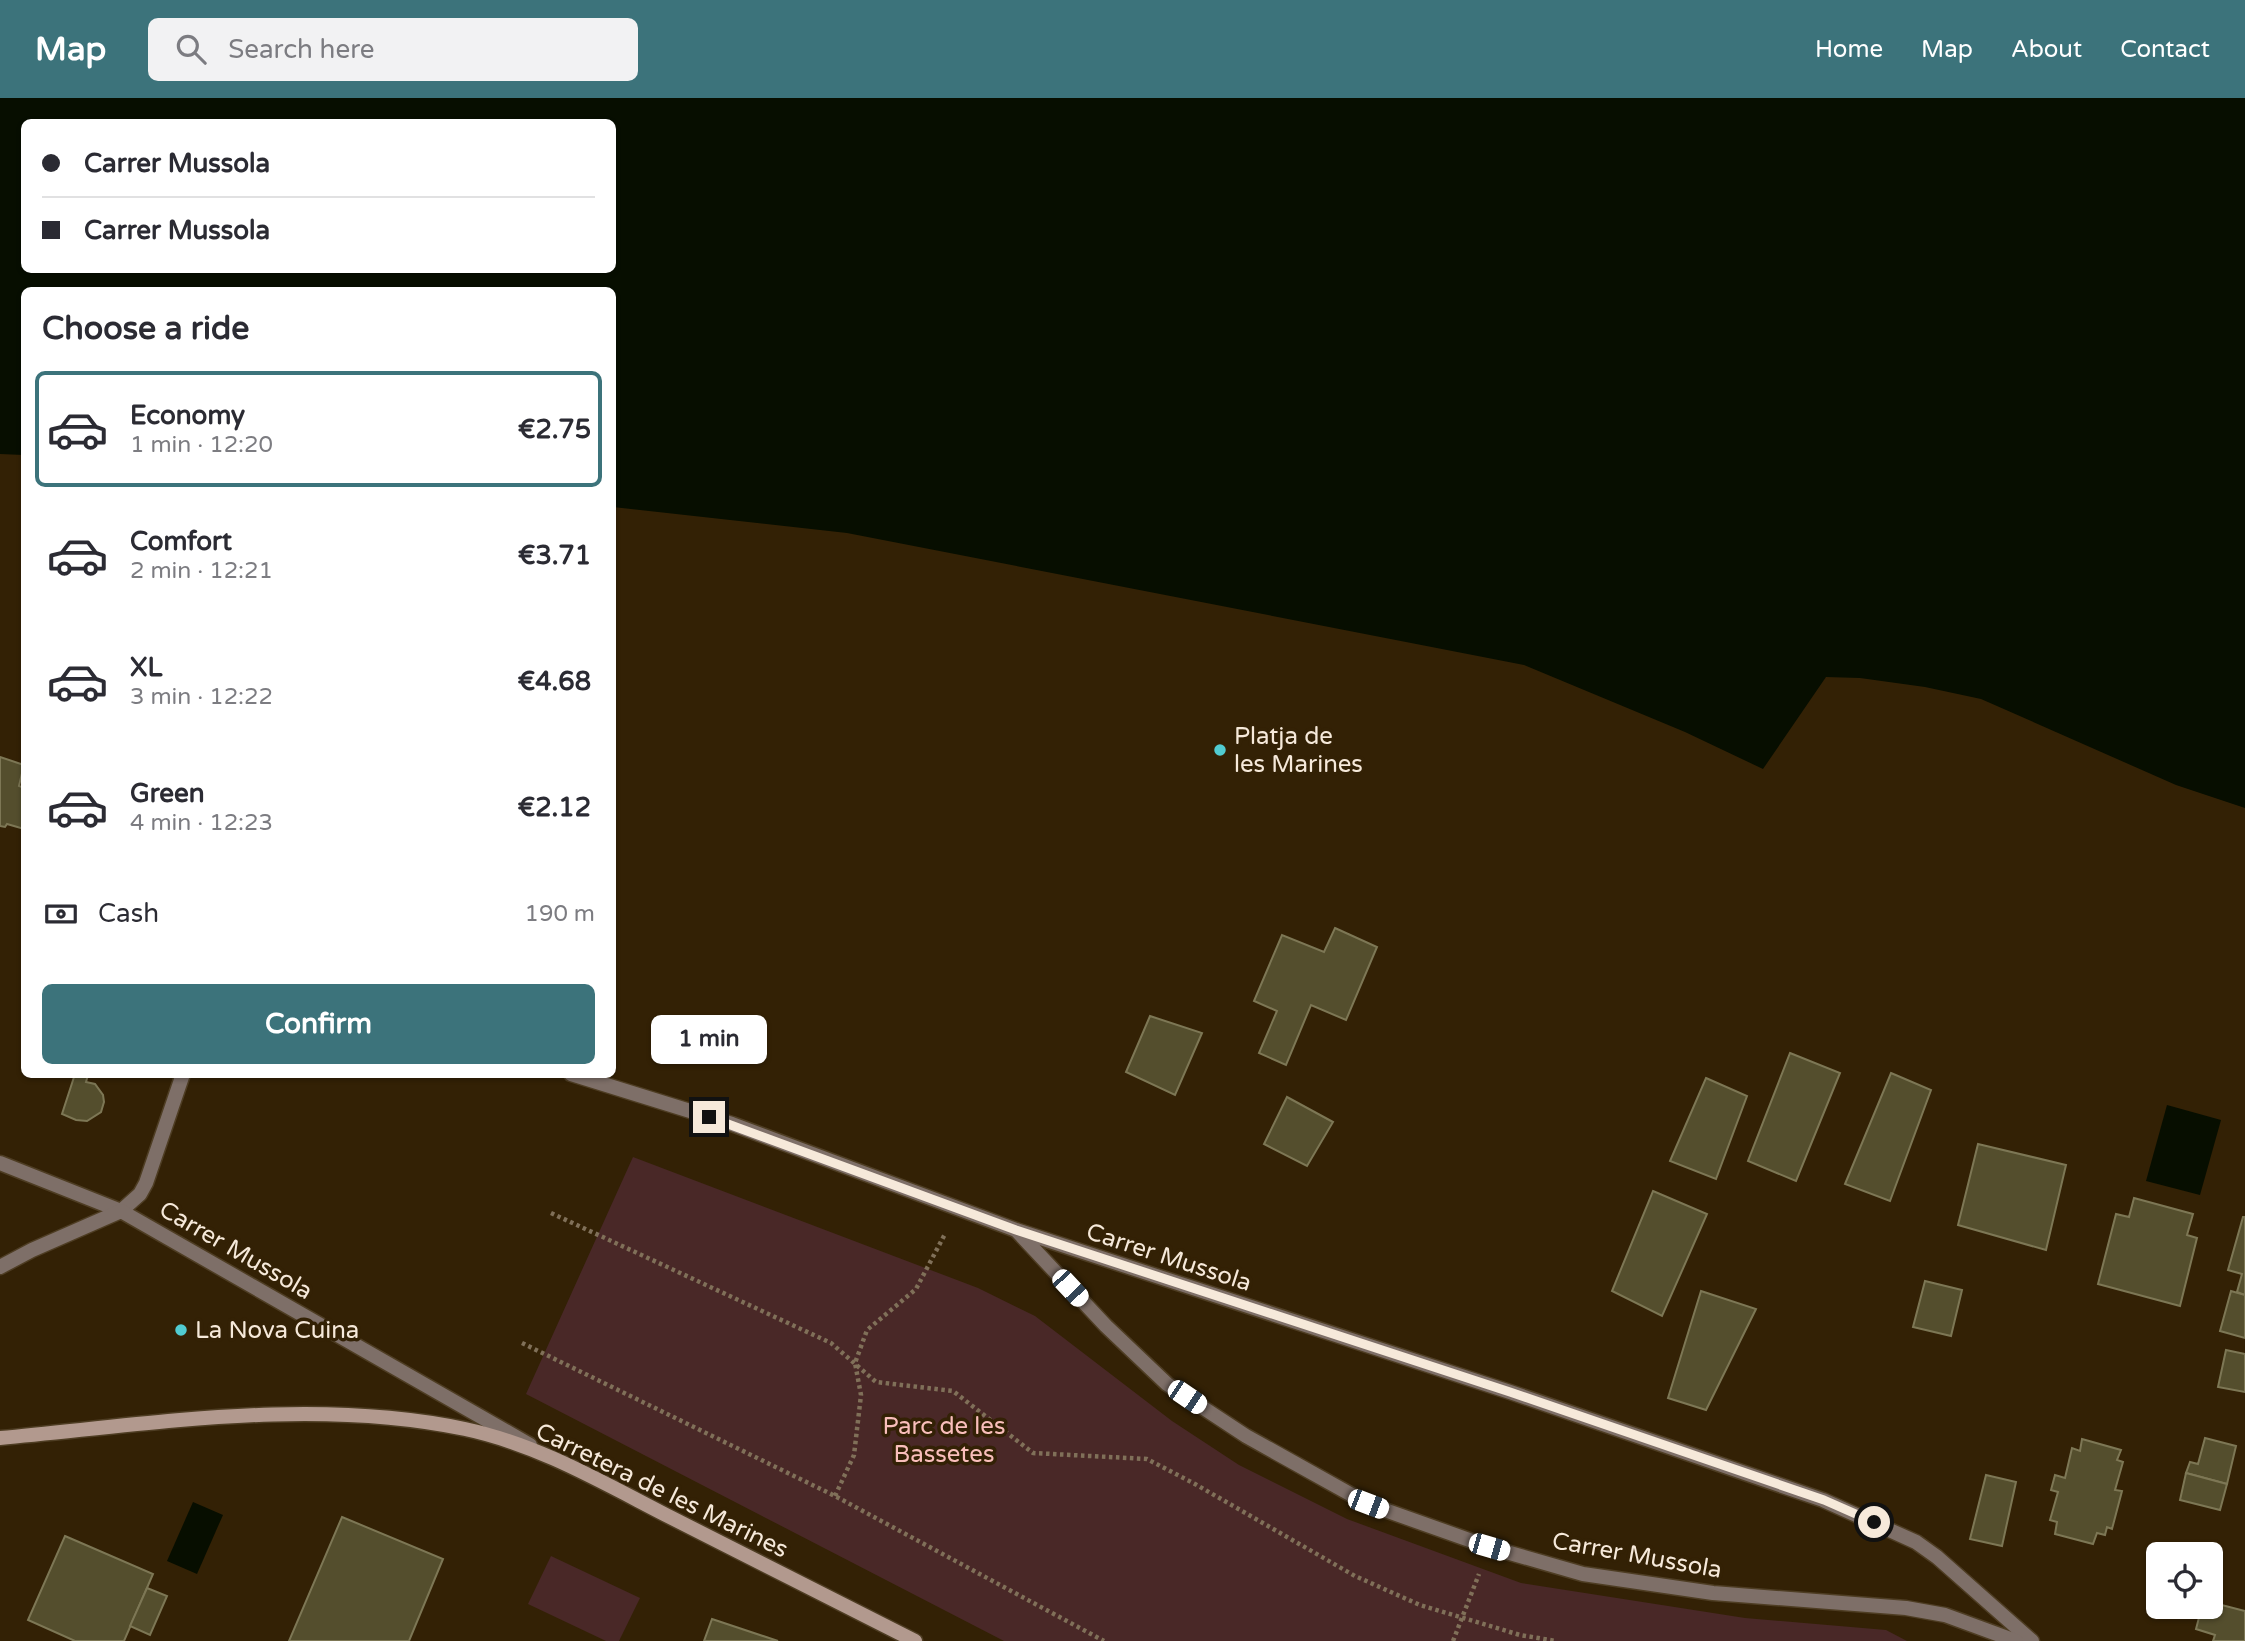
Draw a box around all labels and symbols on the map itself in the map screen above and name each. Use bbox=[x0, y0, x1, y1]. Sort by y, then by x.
place label: Platja de les Marines bbox=[1234, 722, 1363, 779]
marker: Platja de les Marines bbox=[1212, 742, 1228, 758]
callout: 1 min bbox=[651, 1016, 767, 1065]
route end bbox=[693, 1101, 725, 1133]
street label: Carrer Mussola bbox=[154, 1195, 317, 1306]
street label: Carrer Mussola bbox=[1083, 1217, 1255, 1298]
car bbox=[1048, 1265, 1093, 1311]
place label: La Nova Cuina bbox=[195, 1316, 359, 1345]
marker: La Nova Cuina bbox=[173, 1322, 189, 1338]
car bbox=[1164, 1377, 1211, 1417]
park label: Parc de les Bassetes bbox=[883, 1412, 1005, 1469]
street label: Carretera de les Marines bbox=[531, 1417, 793, 1564]
car bbox=[1345, 1487, 1392, 1521]
route start bbox=[1858, 1506, 1890, 1538]
street label: Carrer Mussola bbox=[1550, 1526, 1724, 1585]
car bbox=[1466, 1531, 1513, 1563]

